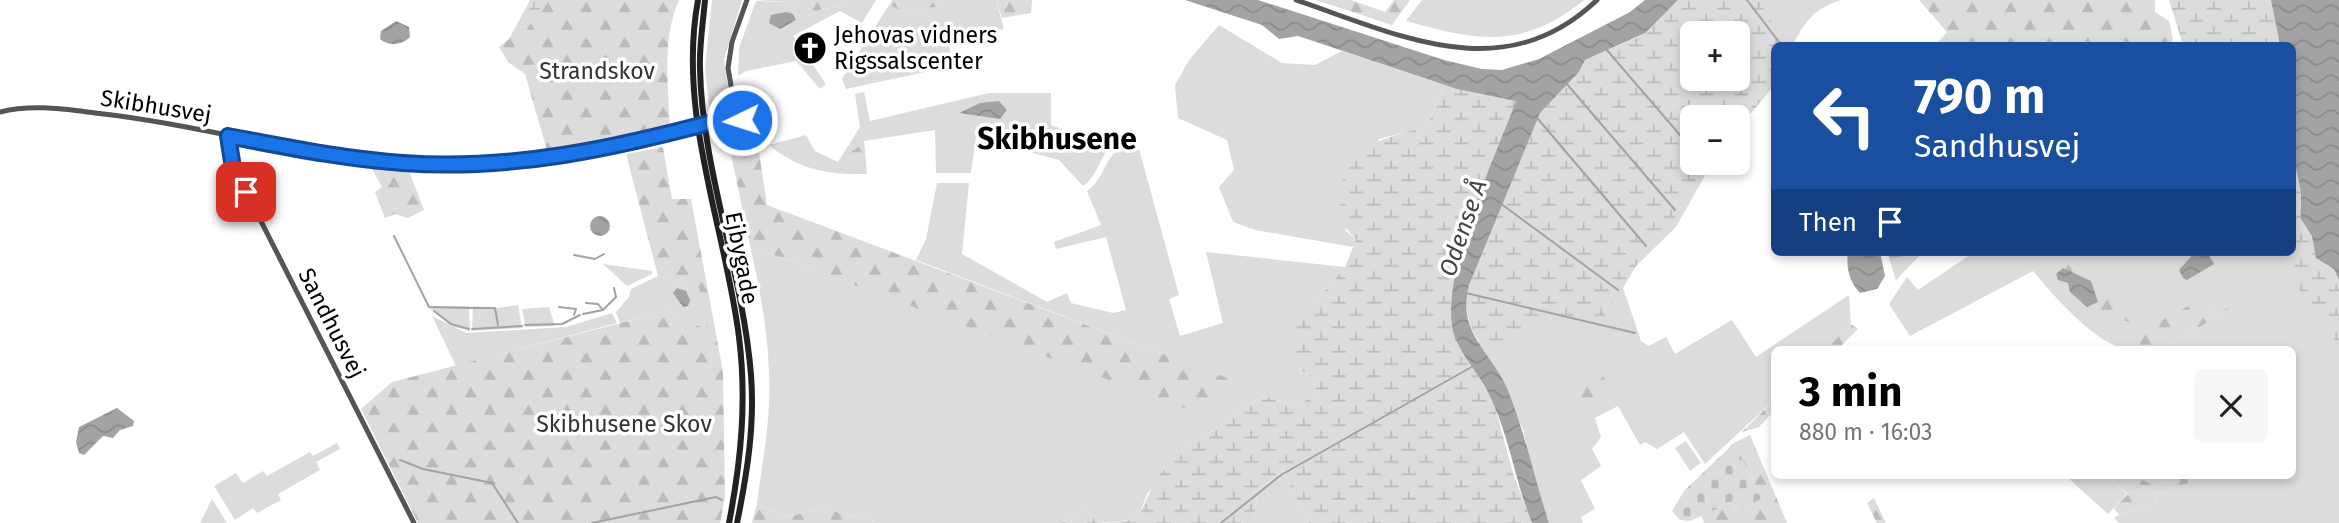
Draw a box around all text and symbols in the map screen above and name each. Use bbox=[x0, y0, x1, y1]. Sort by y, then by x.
place label: Jehovas vidners Rigssalscenter bbox=[834, 21, 997, 75]
map controls bbox=[1680, 21, 1750, 175]
button: + bbox=[1680, 21, 1750, 91]
church icon: Jehovas vidners Rigssalscenter bbox=[791, 29, 829, 67]
park label: Strandskov bbox=[539, 57, 655, 85]
text: 790 m bbox=[1914, 67, 2045, 126]
icon: left bbox=[1799, 70, 1890, 161]
street label: Skibhusvej bbox=[99, 83, 213, 129]
position arrow bbox=[705, 83, 779, 157]
button: − bbox=[1680, 105, 1750, 175]
district label: Skibhusene bbox=[977, 121, 1137, 157]
text: Sandhusvej bbox=[1914, 127, 2081, 165]
pin bbox=[216, 162, 276, 222]
icon: arrive bbox=[227, 173, 265, 211]
water label: Odense Å bbox=[1433, 176, 1493, 280]
icon: arrive bbox=[1871, 203, 1909, 241]
text: Then bbox=[1799, 207, 1857, 238]
street label: Ejbygade bbox=[719, 209, 765, 307]
street label: Sandhusvej bbox=[292, 263, 372, 383]
text: 3 min bbox=[1799, 367, 1902, 417]
button: close bbox=[2194, 369, 2268, 443]
park label: Skibhusene Skov bbox=[536, 410, 712, 438]
text: 880 m · 16:03 bbox=[1799, 418, 1933, 446]

